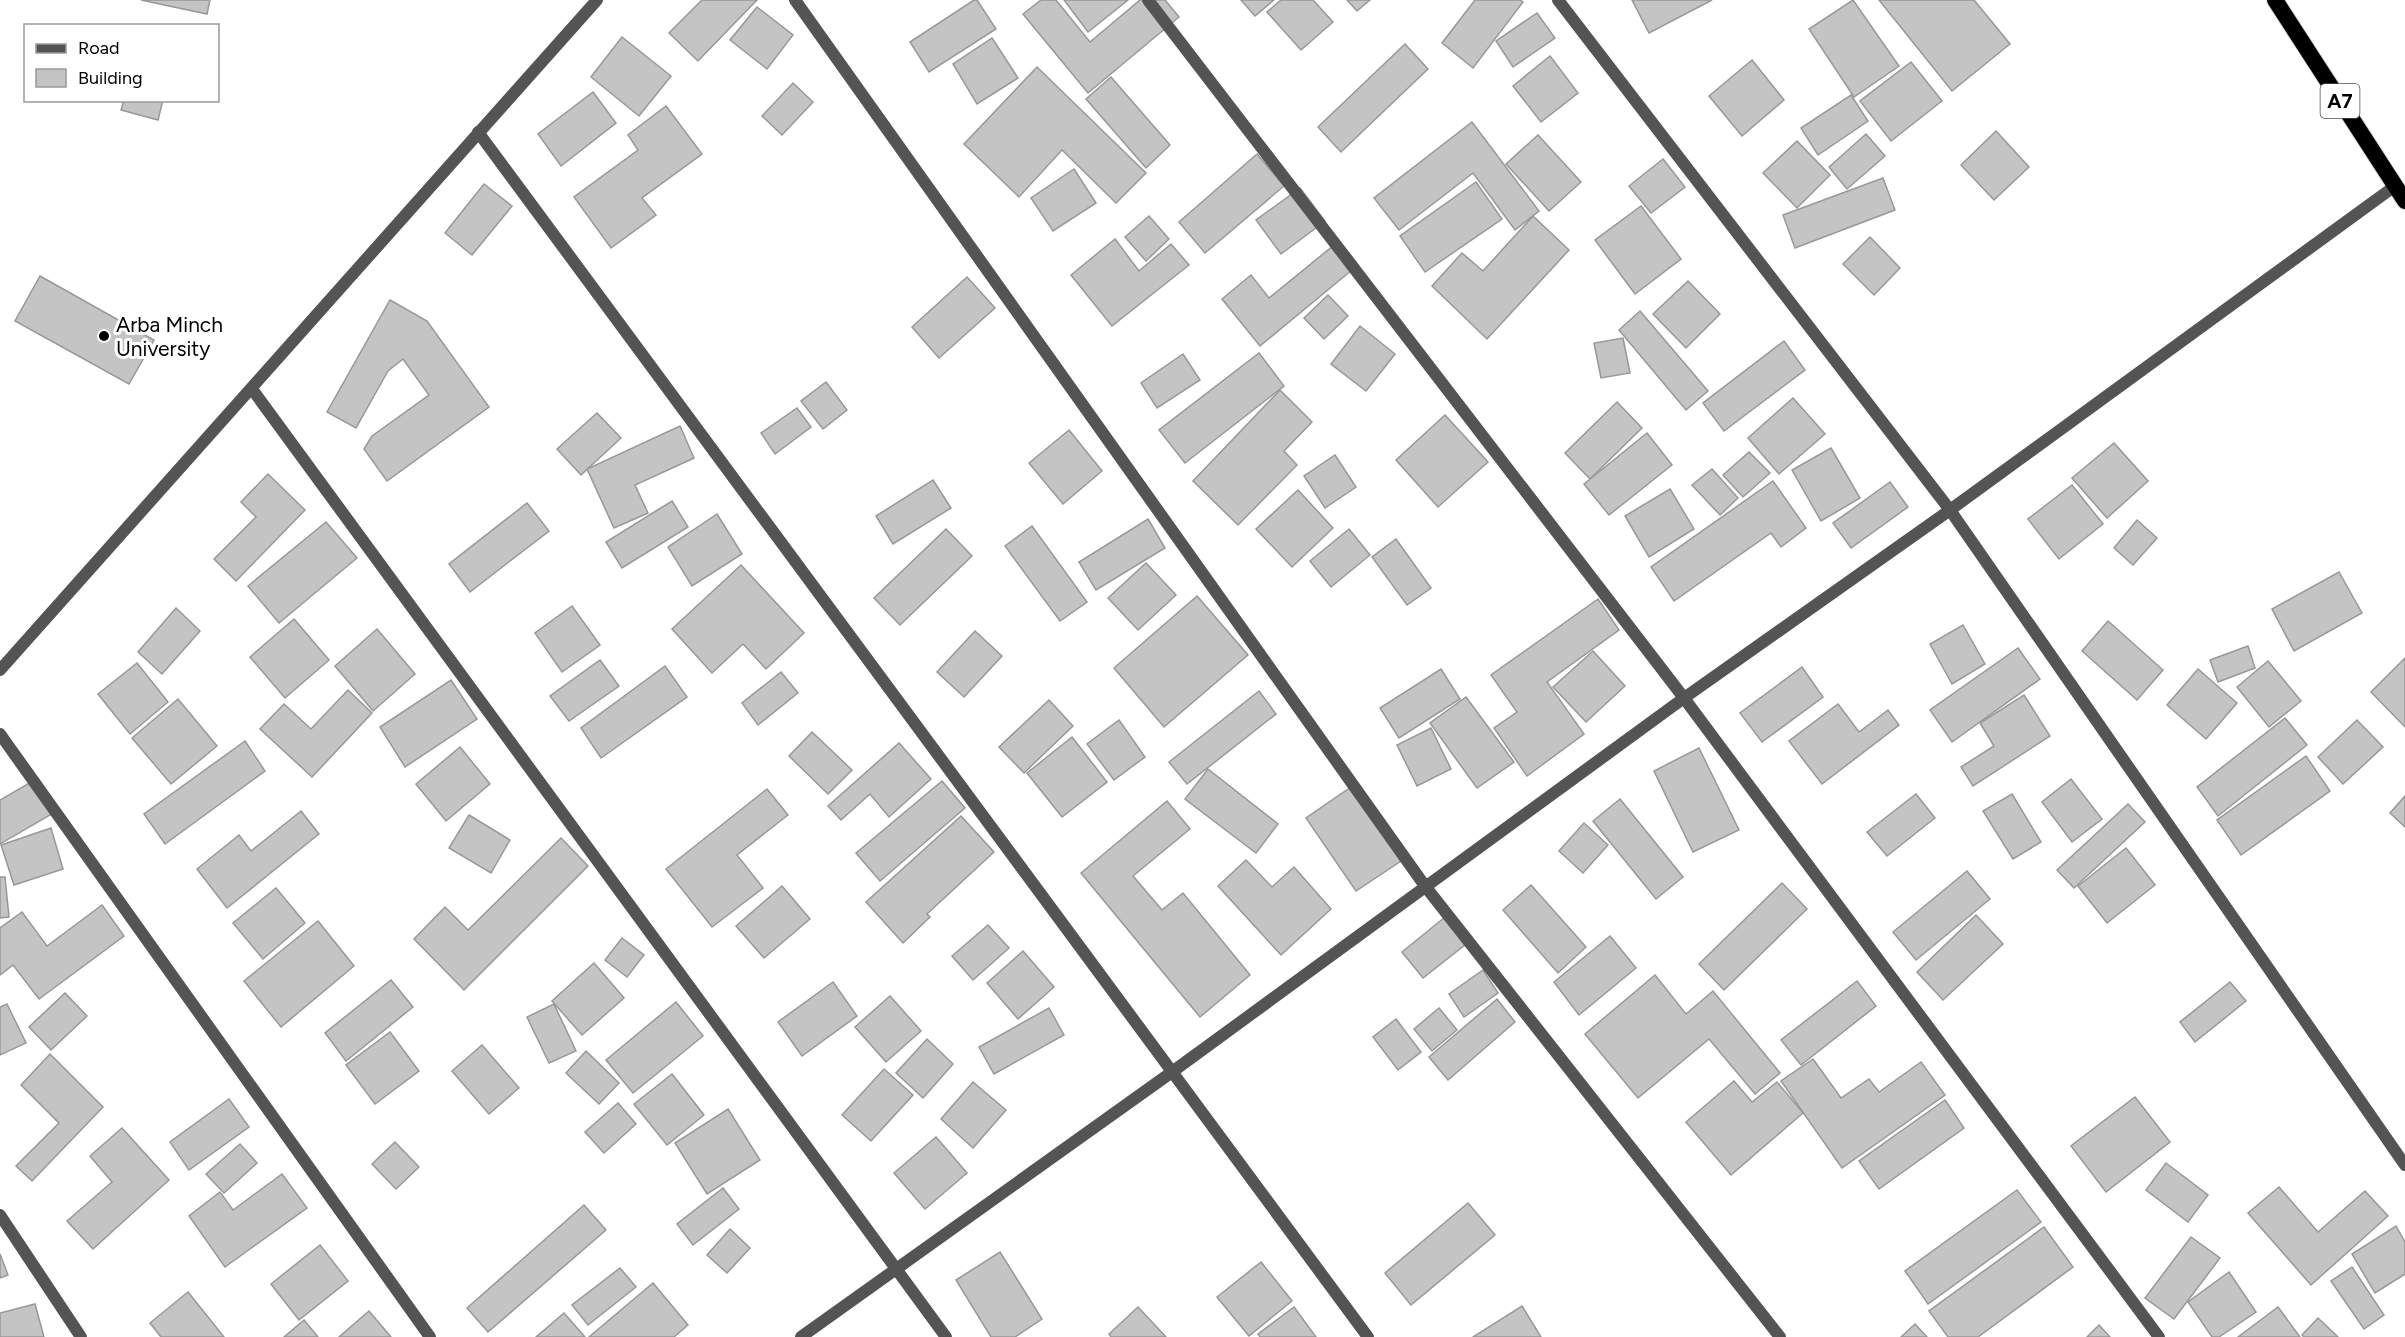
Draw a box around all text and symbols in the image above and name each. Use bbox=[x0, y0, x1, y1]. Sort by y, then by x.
legend bbox=[24, 24, 219, 102]
text: Road bbox=[78, 37, 119, 59]
text: Building bbox=[78, 67, 143, 89]
road number: A7 bbox=[2320, 84, 2360, 118]
place label: Arba Minch University bbox=[116, 312, 223, 361]
marker: Arba Minch University bbox=[97, 329, 111, 343]

